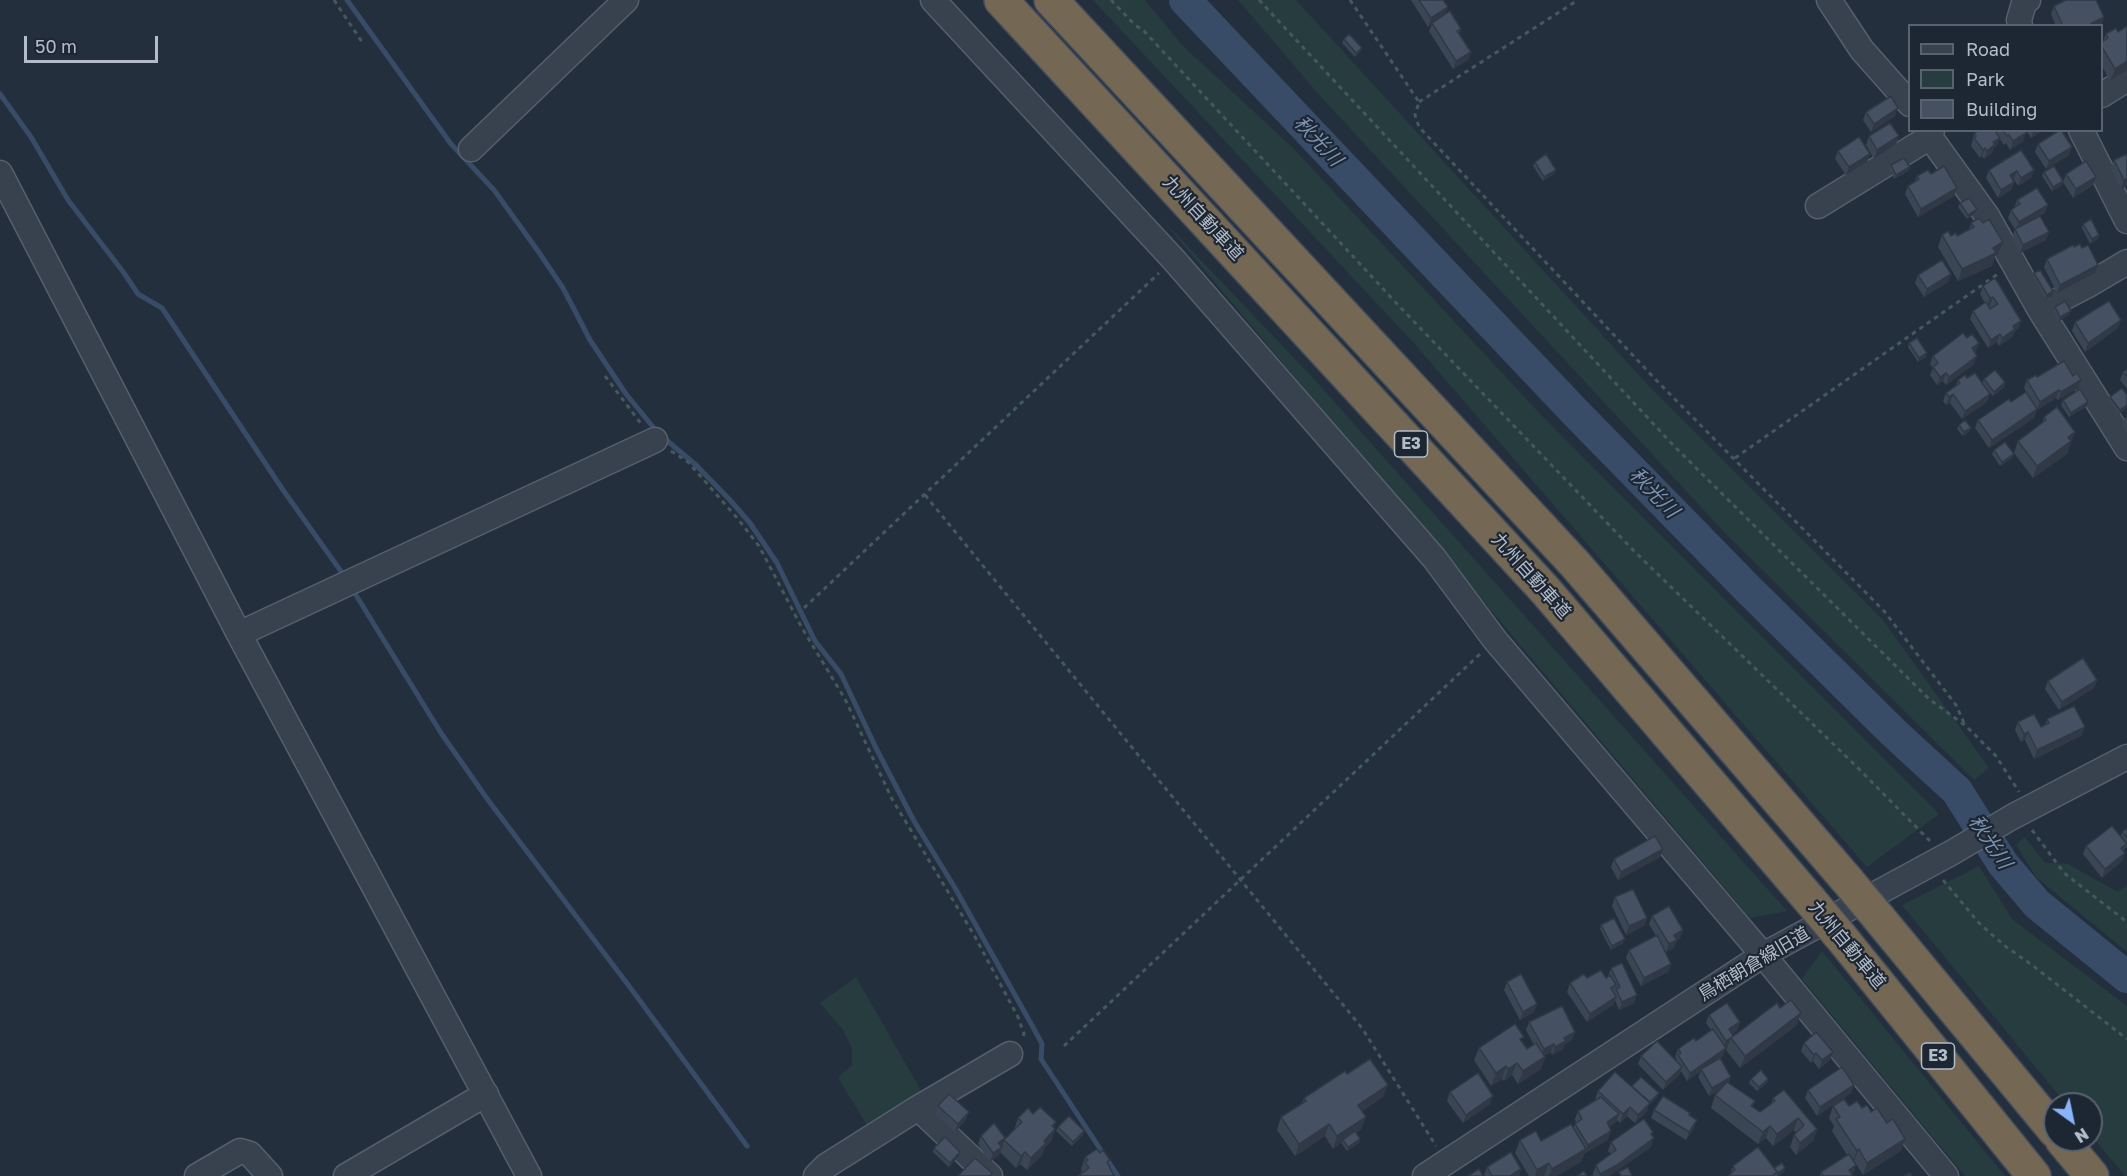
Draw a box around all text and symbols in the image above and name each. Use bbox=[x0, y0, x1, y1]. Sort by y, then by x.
scale bar bbox=[27, 24, 160, 62]
legend bbox=[1908, 24, 2103, 132]
text: 50 m bbox=[35, 35, 77, 57]
text: Road bbox=[1966, 38, 2010, 60]
text: Park bbox=[1966, 68, 2005, 90]
text: Building bbox=[1966, 98, 2037, 120]
water label: 秋光川 bbox=[1289, 111, 1347, 171]
street label: 九州自動車道 bbox=[1158, 171, 1248, 265]
road number: E3 bbox=[1394, 431, 1428, 457]
water label: 秋光川 bbox=[1625, 463, 1683, 523]
street label: 九州自動車道 bbox=[1487, 529, 1575, 623]
water label: 秋光川 bbox=[1963, 810, 2017, 874]
street label: 九州自動車道 bbox=[1804, 897, 1890, 993]
street label: 鳥栖朝倉線旧道 bbox=[1694, 922, 1814, 1006]
road number: E3 bbox=[1922, 1043, 1954, 1069]
north arrow bbox=[2043, 1092, 2103, 1152]
text: N bbox=[2071, 1124, 2092, 1147]

